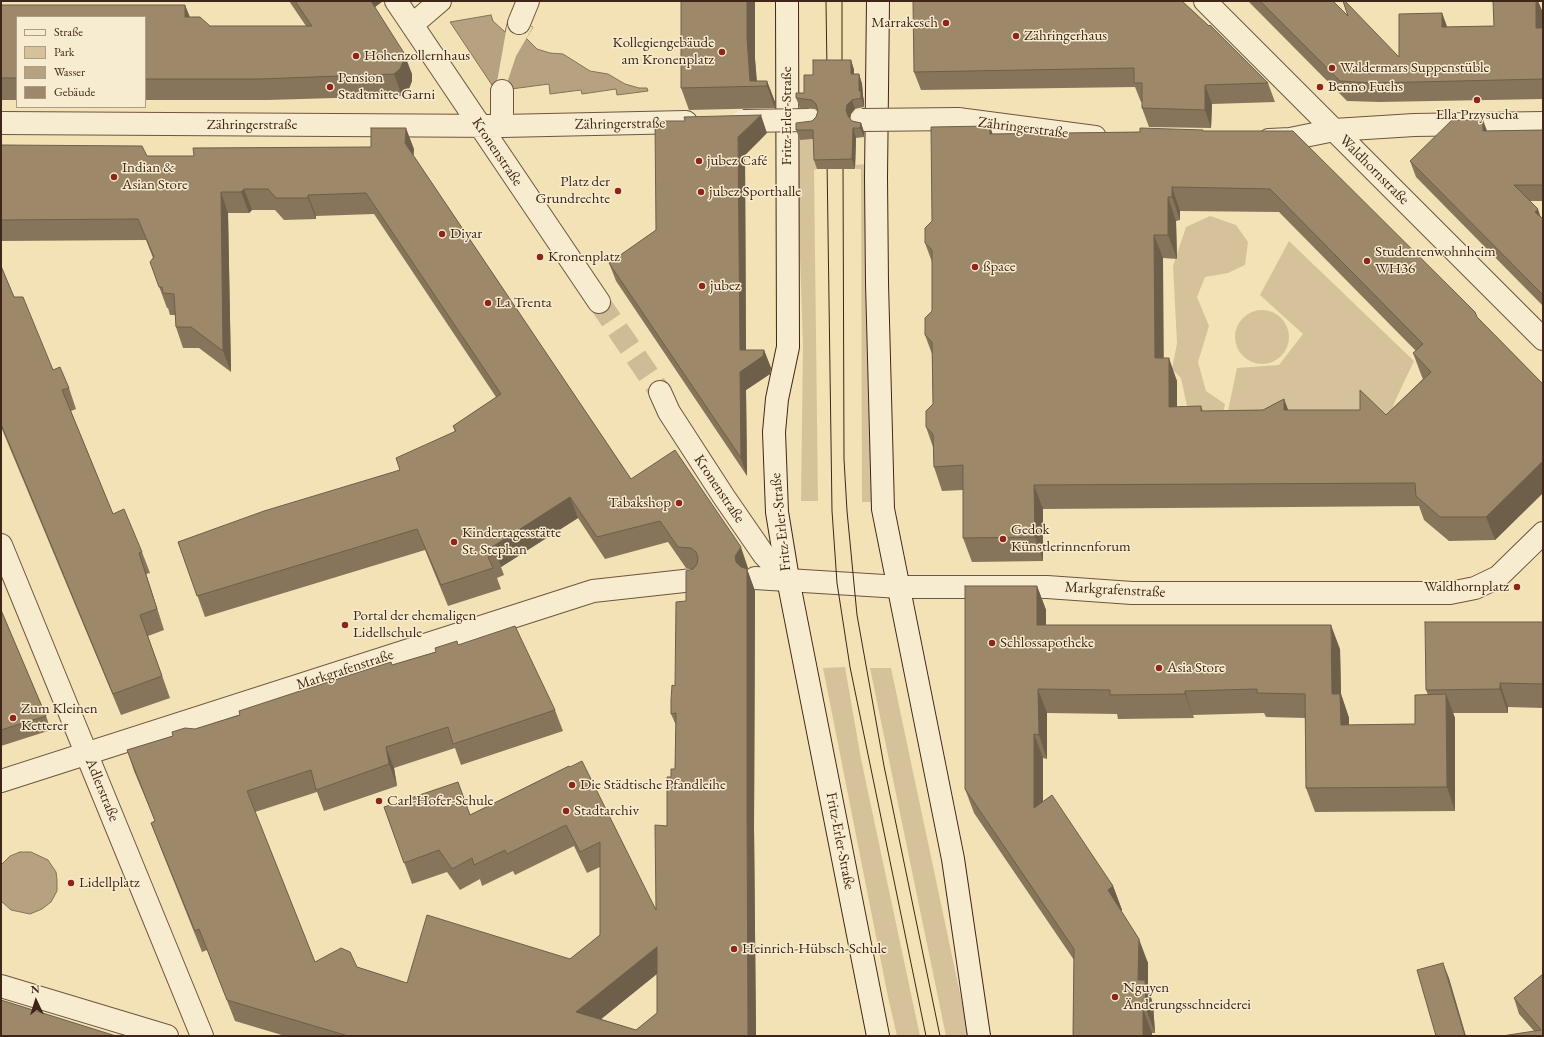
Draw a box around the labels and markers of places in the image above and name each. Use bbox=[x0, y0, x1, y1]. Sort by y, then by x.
place label: Marrakesch bbox=[871, 14, 938, 32]
marker: Marrakesch bbox=[941, 18, 951, 28]
place label: Zähringerhaus bbox=[1024, 27, 1107, 45]
marker: Zähringerhaus bbox=[1011, 31, 1021, 41]
place label: Kollegiengebäude am Kronenplatz bbox=[612, 34, 714, 69]
place label: Hohenzollernhaus bbox=[364, 47, 470, 65]
marker: Kollegiengebäude am Kronenplatz bbox=[717, 47, 727, 57]
marker: Hohenzollernhaus bbox=[351, 51, 361, 61]
place label: Waldermars Suppenstüble bbox=[1340, 59, 1489, 77]
marker: Waldermars Suppenstüble bbox=[1327, 63, 1337, 73]
place label: Pension Stadtmitte Garni bbox=[338, 69, 435, 104]
place label: Benno Fuchs bbox=[1328, 78, 1403, 96]
marker: Pension Stadtmitte Garni bbox=[325, 82, 335, 92]
marker: Benno Fuchs bbox=[1315, 82, 1325, 92]
marker: Ella Przysucha bbox=[1472, 95, 1482, 105]
place label: Ella Przysucha bbox=[1436, 106, 1518, 124]
place label: jubez Café bbox=[707, 152, 767, 170]
marker: jubez Café bbox=[694, 156, 704, 166]
place label: Indian & Asian Store bbox=[122, 159, 188, 194]
marker: Indian & Asian Store bbox=[109, 172, 119, 182]
place label: Platz der Grundrechte bbox=[536, 173, 610, 208]
place label: jubez Sporthalle bbox=[709, 183, 801, 201]
marker: Platz der Grundrechte bbox=[613, 186, 623, 196]
marker: jubez Sporthalle bbox=[696, 187, 706, 197]
place label: Diyar bbox=[450, 225, 482, 243]
marker: Diyar bbox=[437, 229, 447, 239]
place label: Studentenwohnheim WH36 bbox=[1375, 243, 1496, 278]
place label: Kronenplatz bbox=[548, 248, 620, 266]
marker: Kronenplatz bbox=[535, 252, 545, 262]
marker: Studentenwohnheim WH36 bbox=[1362, 256, 1372, 266]
place label: ßpace bbox=[983, 258, 1016, 276]
marker: ßpace bbox=[970, 262, 980, 272]
place label: jubez bbox=[710, 277, 741, 295]
marker: jubez bbox=[697, 281, 707, 291]
place label: La Trenta bbox=[496, 294, 552, 312]
marker: La Trenta bbox=[483, 298, 493, 308]
place label: Tabakshop bbox=[608, 494, 671, 512]
marker: Tabakshop bbox=[674, 498, 684, 508]
place label: Gedok Künstlerinnenforum bbox=[1011, 521, 1131, 556]
place label: Kindertagesstätte St. Stephan bbox=[462, 524, 561, 559]
marker: Gedok Künstlerinnenforum bbox=[998, 534, 1008, 544]
marker: Kindertagesstätte St. Stephan bbox=[449, 537, 459, 547]
place label: Waldhornplatz bbox=[1424, 578, 1509, 596]
marker: Waldhornplatz bbox=[1512, 582, 1522, 592]
place label: Portal der ehemaligen Lidellschule bbox=[353, 607, 476, 642]
marker: Portal der ehemaligen Lidellschule bbox=[340, 620, 350, 630]
place label: Schlossapotheke bbox=[1000, 634, 1094, 652]
marker: Schlossapotheke bbox=[987, 638, 997, 648]
place label: Asia Store bbox=[1167, 659, 1225, 677]
marker: Asia Store bbox=[1154, 663, 1164, 673]
place label: Zum Kleinen Ketterer bbox=[21, 700, 98, 735]
marker: Zum Kleinen Ketterer bbox=[8, 713, 18, 723]
place label: Die Städtische Pfandleihe bbox=[580, 776, 726, 794]
marker: Die Städtische Pfandleihe bbox=[567, 780, 577, 790]
place label: Carl-Hofer-Schule bbox=[387, 792, 493, 810]
marker: Carl-Hofer-Schule bbox=[374, 796, 384, 806]
place label: Stadtarchiv bbox=[574, 802, 639, 820]
marker: Stadtarchiv bbox=[561, 806, 571, 816]
place label: Lidellplatz bbox=[79, 874, 140, 892]
marker: Lidellplatz bbox=[66, 878, 76, 888]
place label: Heinrich-Hübsch-Schule bbox=[742, 940, 887, 958]
marker: Heinrich-Hübsch-Schule bbox=[729, 944, 739, 954]
place label: Nguyen Änderungsschneiderei bbox=[1123, 979, 1251, 1014]
marker: Nguyen Änderungsschneiderei bbox=[1110, 992, 1120, 1002]

